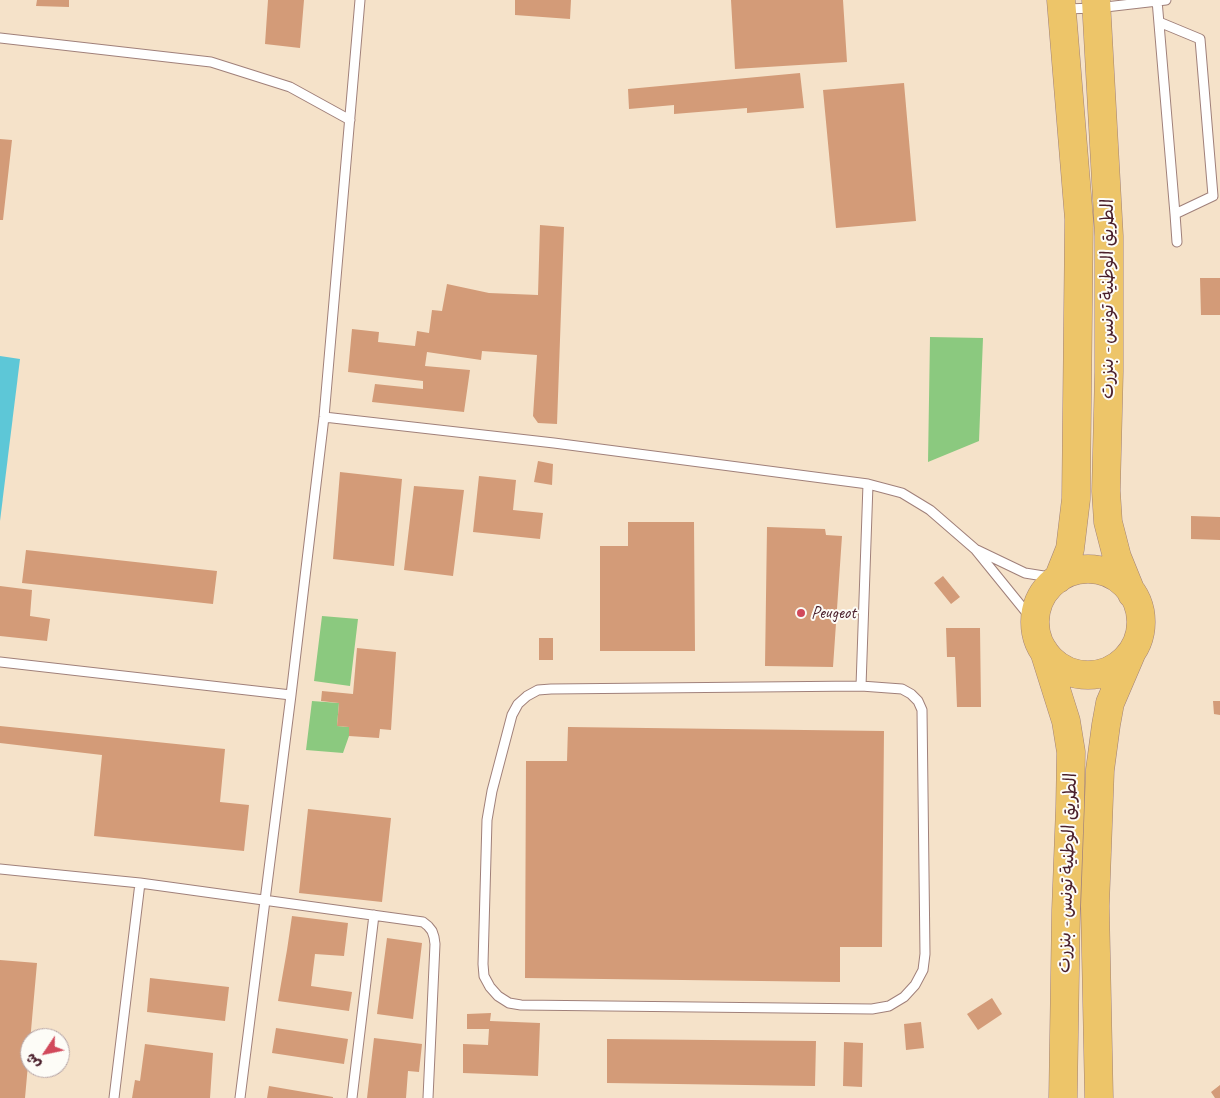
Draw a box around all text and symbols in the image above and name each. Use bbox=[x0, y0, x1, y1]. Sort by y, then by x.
street label: الطريق الوطنية تونس - بنزرت bbox=[1097, 199, 1119, 399]
place label: Peugeot bbox=[811, 602, 856, 624]
marker: Peugeot bbox=[795, 607, 807, 619]
street label: الطريق الوطنية تونس - بنزرت bbox=[1054, 773, 1082, 973]
north arrow bbox=[20, 1028, 70, 1078]
text: ش bbox=[22, 1050, 44, 1072]

